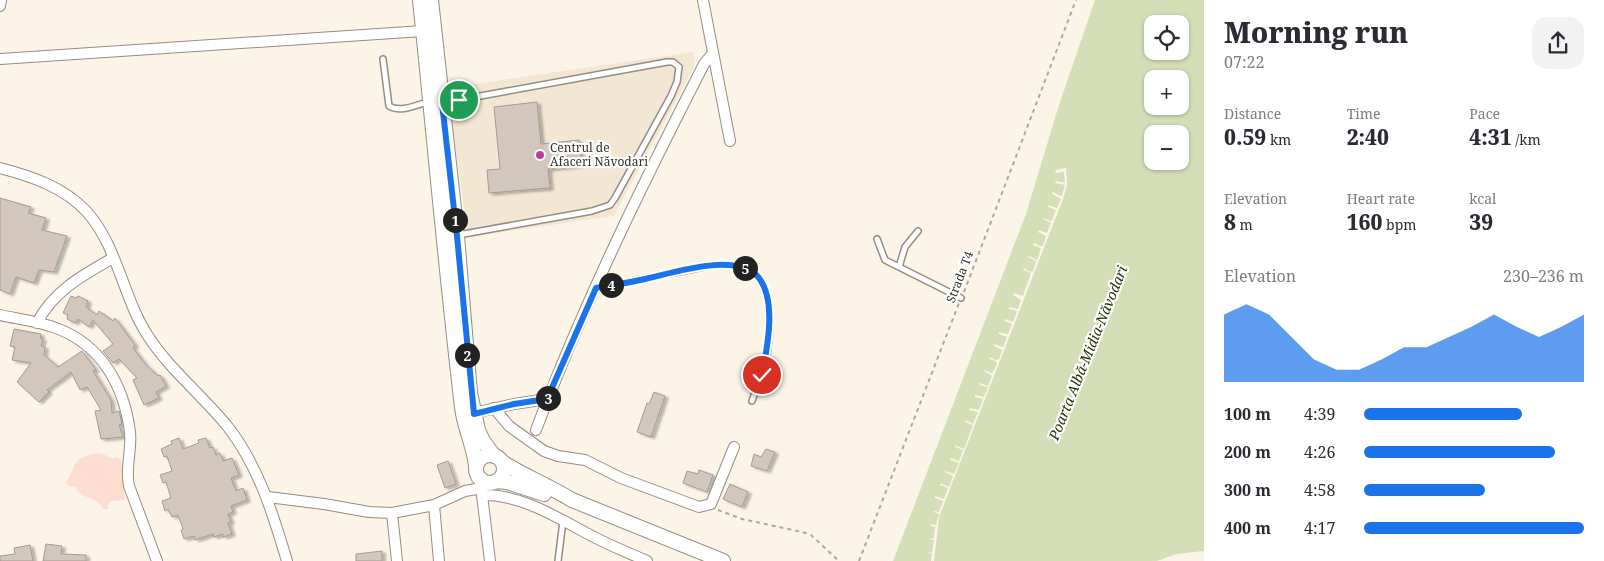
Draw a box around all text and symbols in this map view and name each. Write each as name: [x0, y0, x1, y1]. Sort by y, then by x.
text: Morning run: [1224, 13, 1408, 51]
map controls: [1144, 15, 1189, 170]
button: locate: [1144, 15, 1189, 60]
button: share: [1532, 17, 1584, 69]
text: 07:22: [1224, 51, 1264, 73]
button: +: [1144, 70, 1189, 115]
pin: [438, 79, 480, 121]
icon: arrive: [445, 86, 473, 114]
text: Distance: [1224, 104, 1281, 123]
text: Time: [1347, 104, 1380, 123]
text: Pace: [1469, 104, 1500, 123]
text: 0.59: [1224, 123, 1266, 151]
text: 2:40: [1347, 123, 1389, 151]
text: 4:31: [1469, 123, 1512, 151]
button: −: [1144, 125, 1189, 170]
text: km: [1266, 130, 1291, 149]
text: /km: [1512, 130, 1541, 149]
place label: Centrul de Afaceri Năvodari: [550, 139, 648, 170]
marker: Centrul de Afaceri Năvodari: [534, 149, 546, 161]
text: Elevation: [1224, 189, 1287, 208]
text: Heart rate: [1347, 189, 1415, 208]
text: kcal: [1469, 189, 1496, 208]
pin: 1: [442, 208, 468, 232]
text: 8: [1224, 208, 1236, 236]
text: 160: [1347, 208, 1382, 236]
text: 39: [1469, 208, 1493, 236]
text: 1: [452, 211, 459, 230]
text: m: [1236, 215, 1253, 234]
text: bpm: [1382, 215, 1416, 234]
street label: Strada T4: [942, 248, 977, 305]
pin: 5: [732, 256, 758, 280]
text: 5: [742, 259, 749, 278]
water label: Poarta Albă-Midia-Năvodari: [1043, 262, 1132, 444]
text: Elevation: [1224, 265, 1296, 287]
text: 230–236 m: [1503, 265, 1584, 287]
pin: 4: [598, 272, 624, 298]
text: 4: [608, 276, 615, 295]
pin: 2: [454, 342, 480, 368]
text: 2: [464, 346, 471, 365]
pin: [741, 354, 783, 396]
icon: check: [748, 361, 776, 389]
pin: 3: [536, 386, 560, 410]
text: 3: [545, 389, 552, 408]
text: 100 m: [1224, 403, 1271, 425]
text: 4:39: [1304, 403, 1335, 425]
text: 200 m: [1224, 441, 1271, 463]
text: 4:26: [1304, 441, 1335, 463]
text: 300 m: [1224, 479, 1271, 501]
text: 4:58: [1304, 479, 1335, 501]
text: 400 m: [1224, 517, 1271, 539]
text: 4:17: [1304, 517, 1335, 539]

